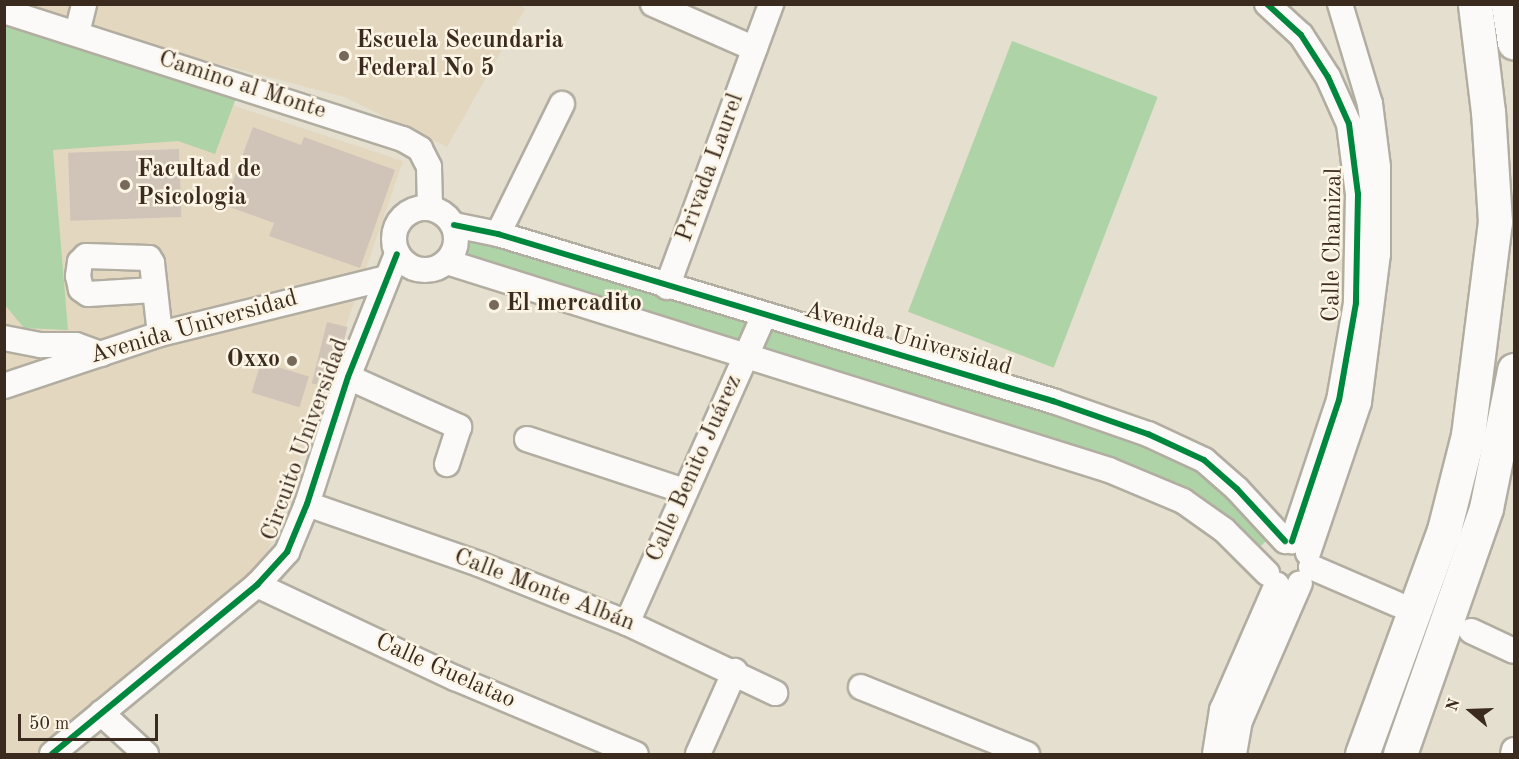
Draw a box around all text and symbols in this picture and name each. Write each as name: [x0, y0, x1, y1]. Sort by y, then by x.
place label: Escuela Secundaria Federal No 5: [356, 28, 564, 84]
street label: Camino al Monte: [155, 45, 329, 127]
marker: Escuela Secundaria Federal No 5: [337, 49, 351, 63]
street label: Privada Laurel: [671, 90, 751, 246]
place label: Facultad de Psicologia: [137, 157, 261, 213]
street label: Calle Chamizal: [1318, 168, 1350, 322]
marker: Facultad de Psicologia: [118, 178, 132, 192]
street label: Avenida Universidad: [87, 285, 301, 371]
place label: El mercadito: [506, 291, 642, 319]
street label: Avenida Universidad: [801, 297, 1015, 383]
marker: El mercadito: [487, 298, 501, 312]
street label: Circuito Universidad: [256, 335, 356, 545]
place label: Oxxo: [227, 347, 280, 375]
marker: Oxxo: [285, 354, 299, 368]
street label: Calle Benito Juárez: [641, 371, 749, 567]
street label: Calle Monte Albán: [449, 543, 639, 639]
street label: Calle Guelatao: [370, 628, 520, 716]
north arrow: [1441, 681, 1501, 741]
text: N: [1444, 697, 1464, 714]
scale bar: [21, 702, 160, 740]
text: 50 m: [29, 715, 69, 733]

